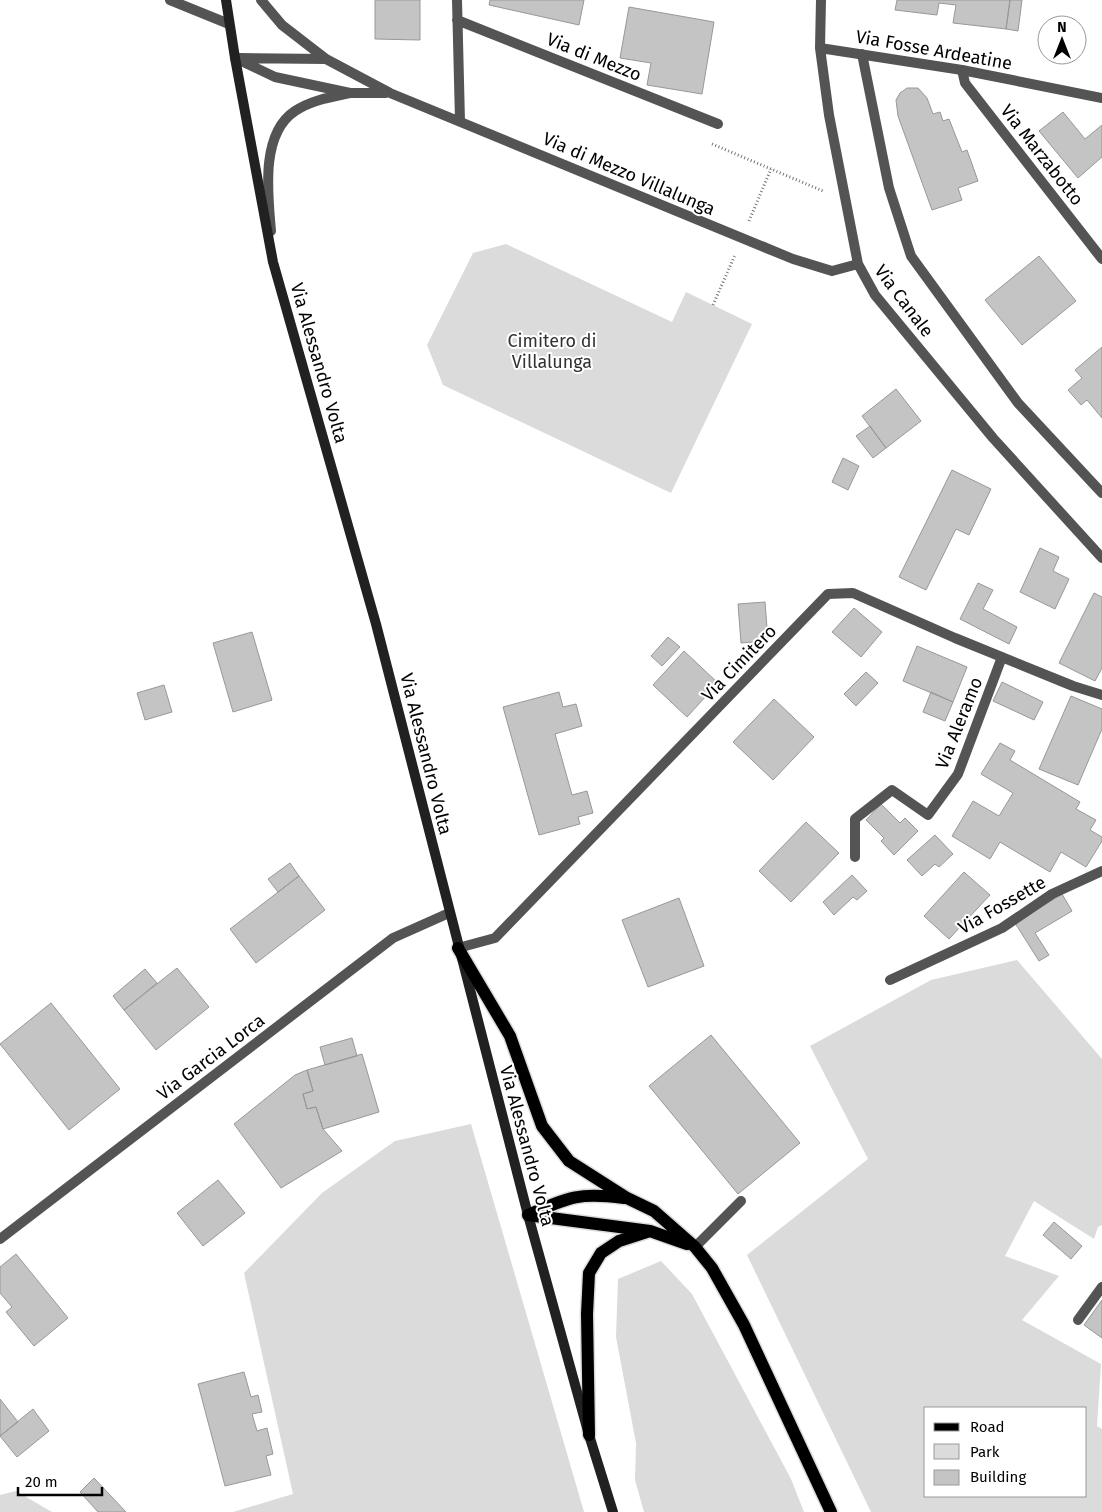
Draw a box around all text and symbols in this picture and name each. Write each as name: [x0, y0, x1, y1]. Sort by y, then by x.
north arrow: [1037, 15, 1087, 65]
text: N: [1057, 19, 1067, 36]
street label: Via Fosse Ardeatine: [854, 25, 1014, 75]
street label: Via di Mezzo: [543, 28, 645, 86]
street label: Via Marzabotto: [996, 100, 1088, 210]
street label: Via di Mezzo Villalunga: [540, 128, 718, 220]
street label: Via Canale: [870, 261, 938, 341]
street label: Via Alessandro Volta: [286, 280, 352, 446]
park label: Cimitero di Villalunga: [507, 330, 597, 373]
street label: Via Cimitero: [697, 620, 781, 706]
street label: Via Alessandro Volta: [395, 671, 457, 837]
street label: Via Aleramo: [931, 674, 987, 772]
street label: Via Fossette: [954, 871, 1050, 939]
street label: Via Garcia Lorca: [153, 1009, 269, 1105]
street label: Via Alessandro Volta: [495, 1063, 559, 1229]
legend: [924, 1407, 1087, 1497]
text: Road: [970, 1418, 1005, 1436]
text: Park: [970, 1443, 1000, 1461]
scale bar: [18, 1464, 101, 1496]
text: Building: [970, 1468, 1026, 1486]
text: 20 m: [25, 1473, 58, 1491]

